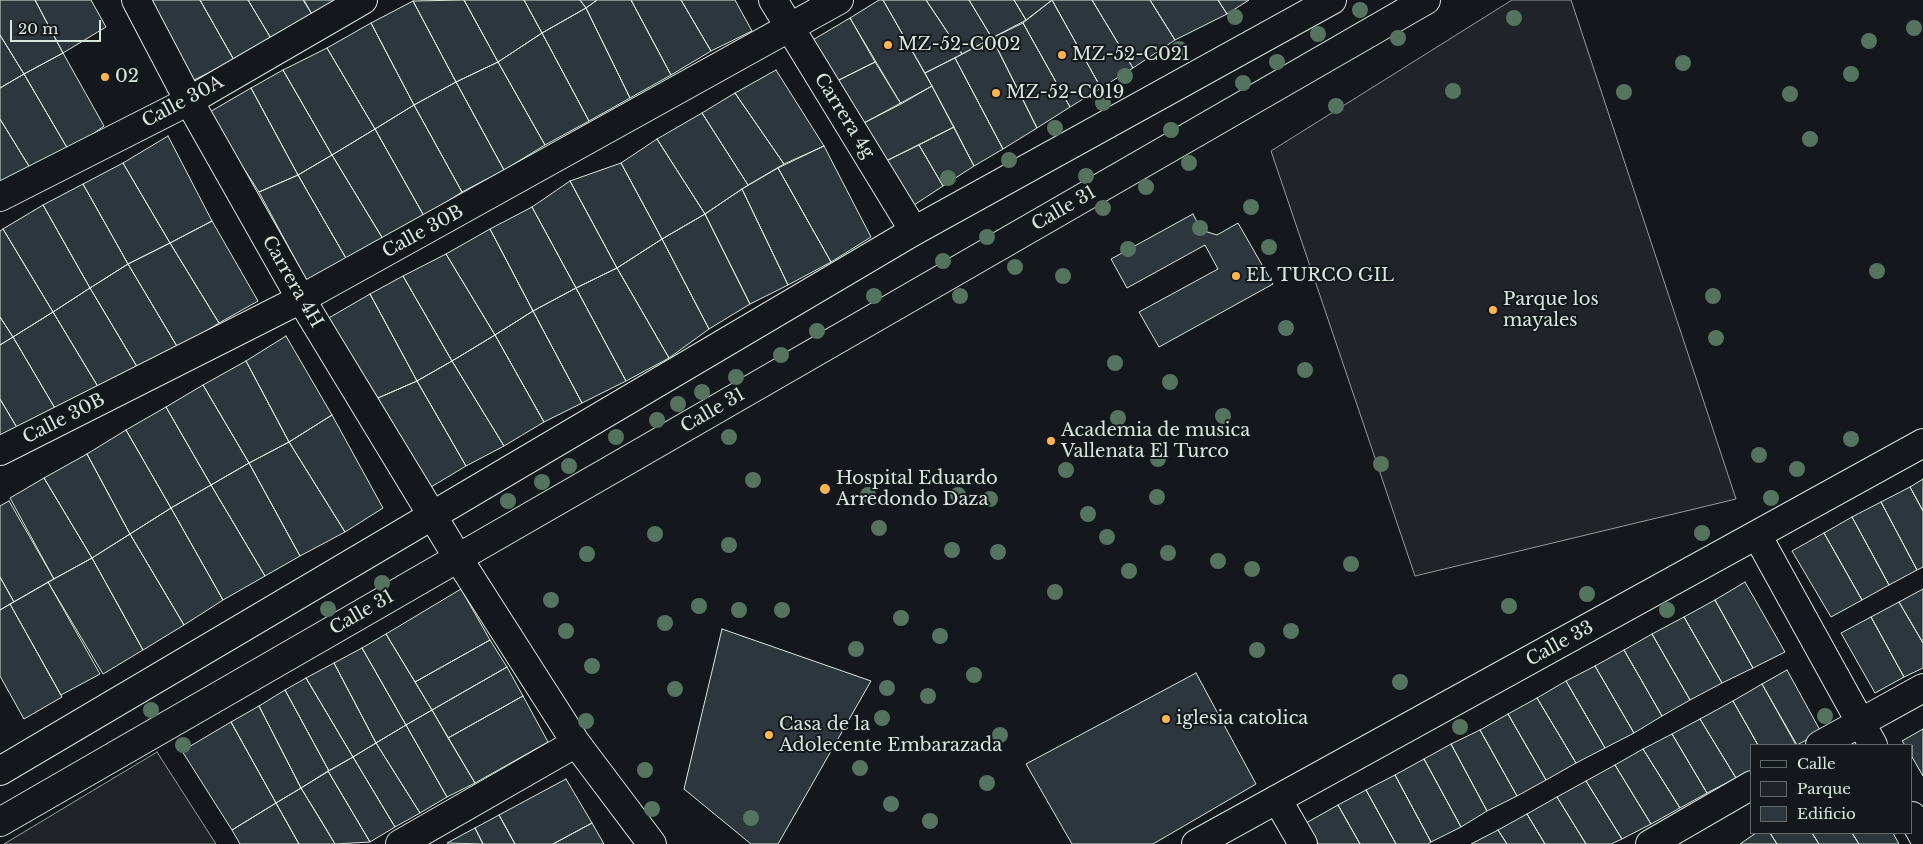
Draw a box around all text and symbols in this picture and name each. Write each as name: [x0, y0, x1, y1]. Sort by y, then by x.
scale bar: [12, 10, 104, 42]
text: 20 m: [18, 19, 58, 38]
place label: MZ-52-C002: [898, 34, 1021, 56]
marker: MZ-52-C002: [882, 39, 894, 51]
place label: MZ-52-C021: [1072, 44, 1190, 66]
marker: MZ-52-C021: [1056, 49, 1068, 61]
place label: 02: [115, 66, 139, 88]
street label: Carrera 4g: [809, 69, 879, 163]
marker: 02: [99, 71, 111, 83]
street label: Calle 30A: [139, 72, 227, 132]
place label: MZ-52-C019: [1006, 82, 1124, 104]
marker: MZ-52-C019: [990, 87, 1002, 99]
street label: Calle 31: [1028, 182, 1100, 236]
street label: Calle 30B: [379, 201, 467, 263]
street label: Carrera 4H: [257, 232, 327, 332]
place label: EL TURCO GIL: [1246, 265, 1394, 287]
marker: EL TURCO GIL: [1230, 270, 1242, 282]
place label: Parque los mayales: [1503, 289, 1599, 332]
marker: Parque los mayales: [1487, 304, 1499, 316]
street label: Calle 31: [677, 384, 749, 438]
street label: Calle 30B: [19, 389, 109, 449]
place label: Academia de musica Vallenata El Turco: [1061, 420, 1250, 462]
marker: Academia de musica Vallenata El Turco: [1045, 435, 1057, 447]
place label: Hospital Eduardo Arredondo Daza: [836, 468, 998, 510]
marker: Hospital Eduardo Arredondo Daza: [818, 482, 832, 496]
street label: Calle 31: [326, 586, 398, 640]
street label: Calle 33: [1523, 617, 1597, 671]
place label: iglesia catolica: [1176, 708, 1308, 730]
marker: iglesia catolica: [1160, 713, 1172, 725]
place label: Casa de la Adolecente Embarazada: [779, 714, 1002, 756]
marker: Casa de la Adolecente Embarazada: [763, 729, 775, 741]
legend: [1750, 744, 1913, 834]
text: Calle: [1797, 754, 1836, 773]
text: Parque: [1797, 779, 1851, 798]
text: Edificio: [1797, 804, 1856, 823]

